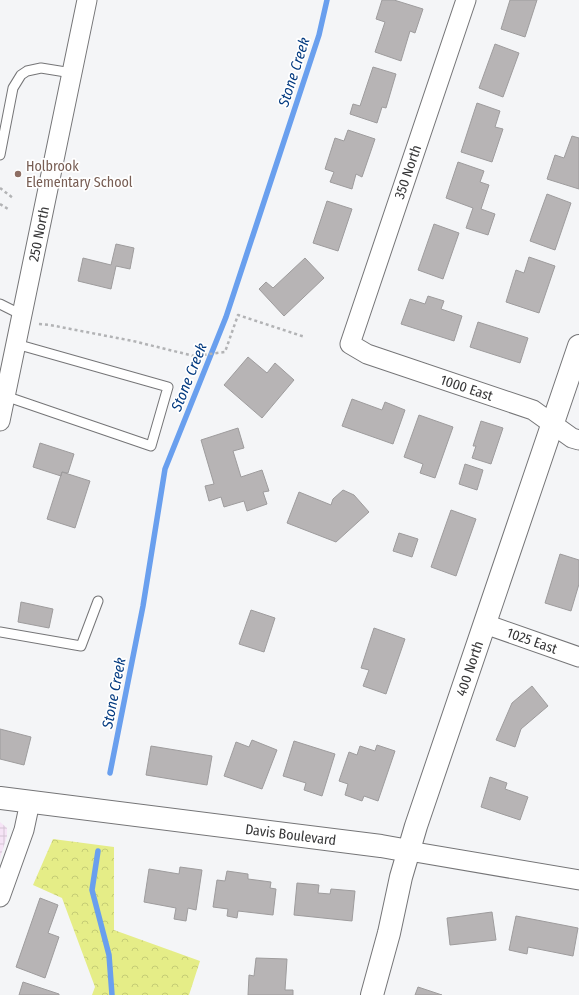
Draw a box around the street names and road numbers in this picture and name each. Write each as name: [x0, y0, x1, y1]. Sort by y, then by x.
street label: 350 North: [391, 143, 425, 201]
street label: 250 North: [25, 205, 53, 263]
street label: 1000 East: [438, 371, 496, 405]
street label: 1025 East: [505, 624, 560, 657]
street label: 400 North: [452, 639, 487, 698]
street label: Davis Boulevard: [244, 820, 337, 849]

